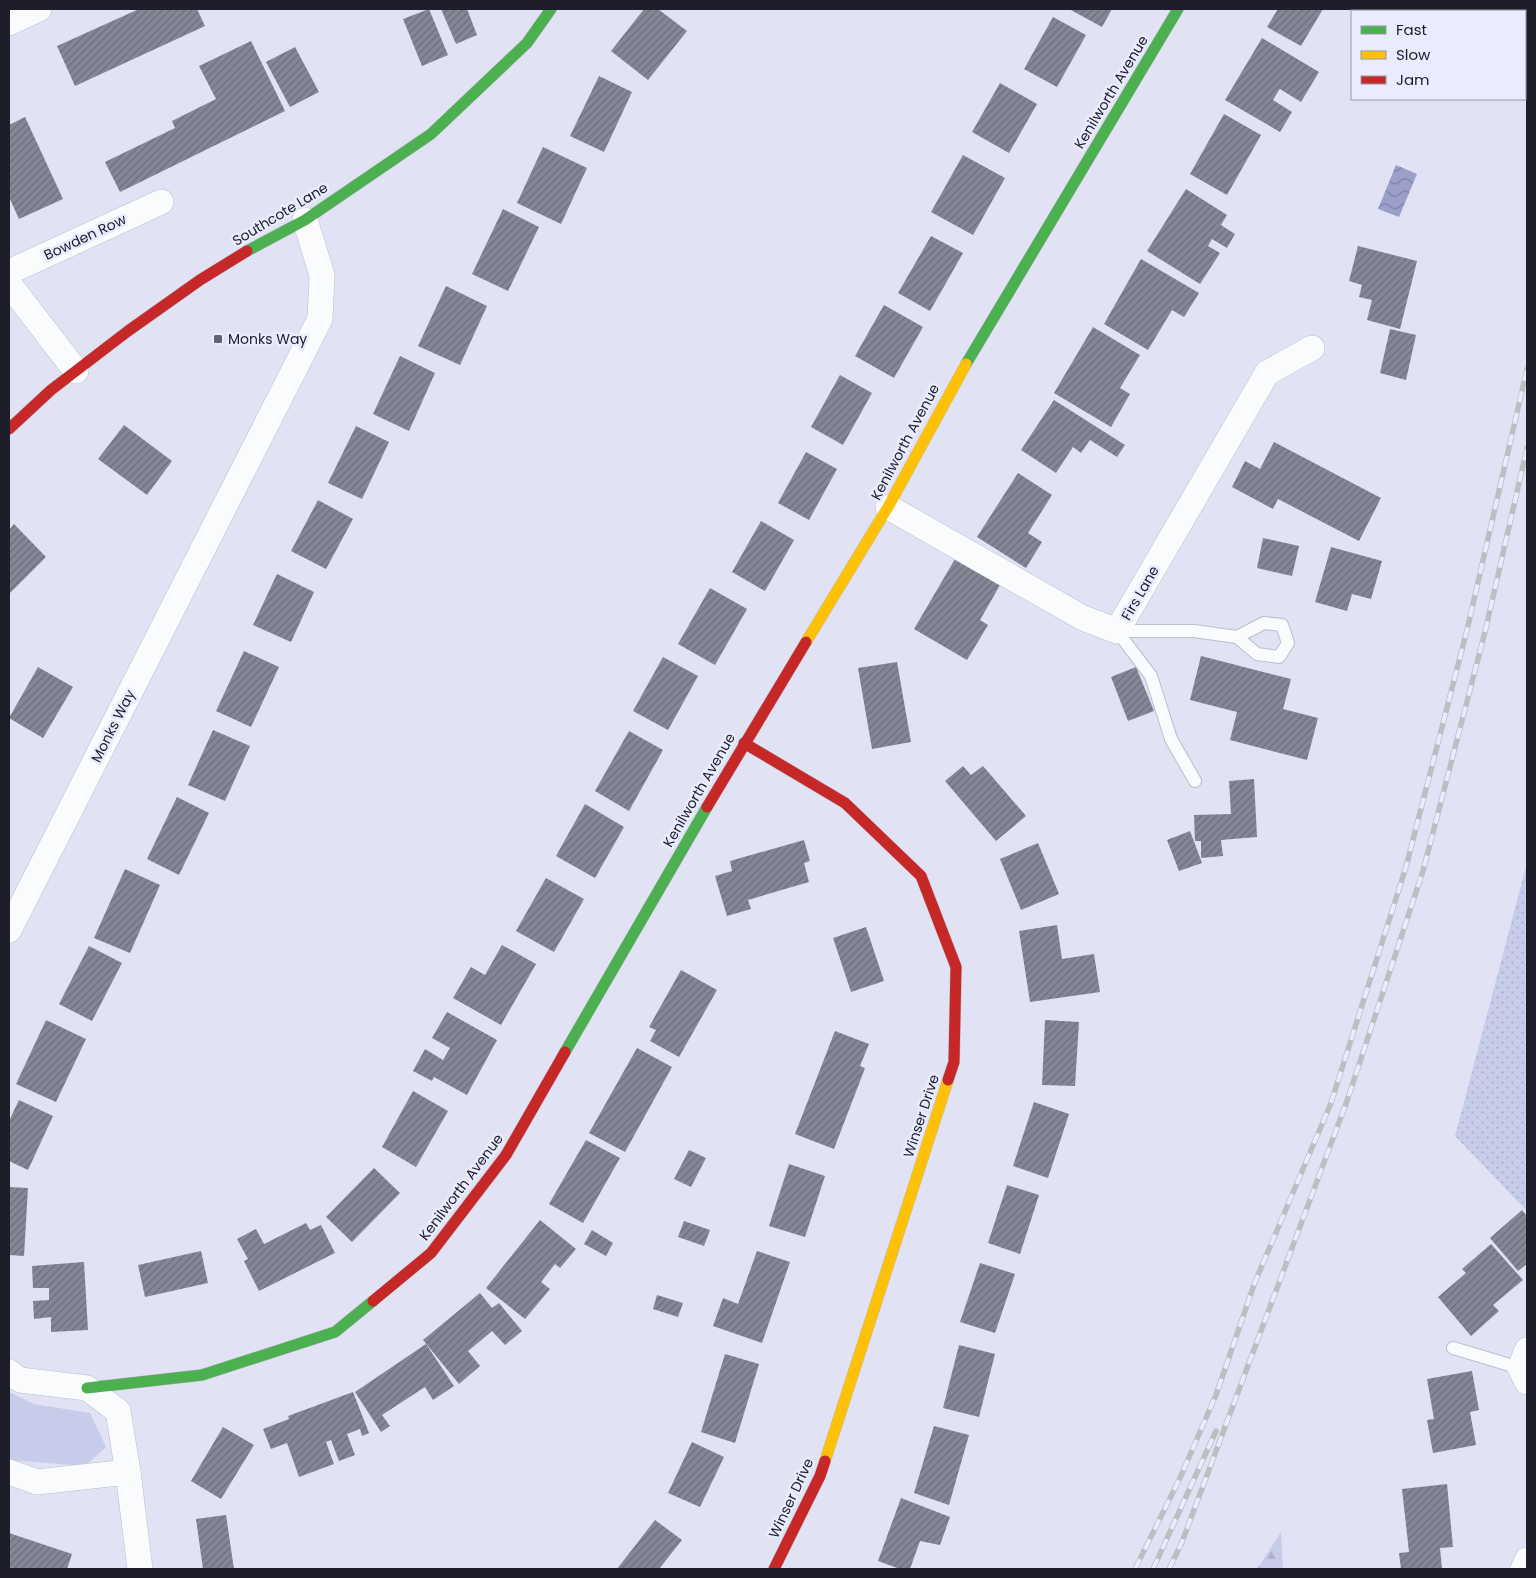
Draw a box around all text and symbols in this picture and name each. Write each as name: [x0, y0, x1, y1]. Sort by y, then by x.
legend: [1351, 10, 1526, 100]
text: Fast: [1396, 19, 1427, 40]
street label: Kenilworth Avenue: [1069, 31, 1153, 152]
text: Slow: [1396, 44, 1431, 65]
text: Jam: [1396, 69, 1430, 90]
street label: Southcote Lane: [228, 177, 332, 250]
street label: Bowden Row: [41, 209, 130, 265]
place label: Monks Way: [228, 329, 307, 349]
marker: Monks Way: [212, 333, 224, 345]
street label: Kenilworth Avenue: [866, 380, 944, 504]
street label: Firs Lane: [1116, 562, 1164, 624]
street label: Monks Way: [86, 686, 140, 766]
street label: Kenilworth Avenue: [658, 729, 740, 851]
street label: Winser Drive: [898, 1072, 944, 1160]
street label: Kenilworth Avenue: [414, 1129, 508, 1245]
street label: Winser Drive: [764, 1454, 818, 1541]

